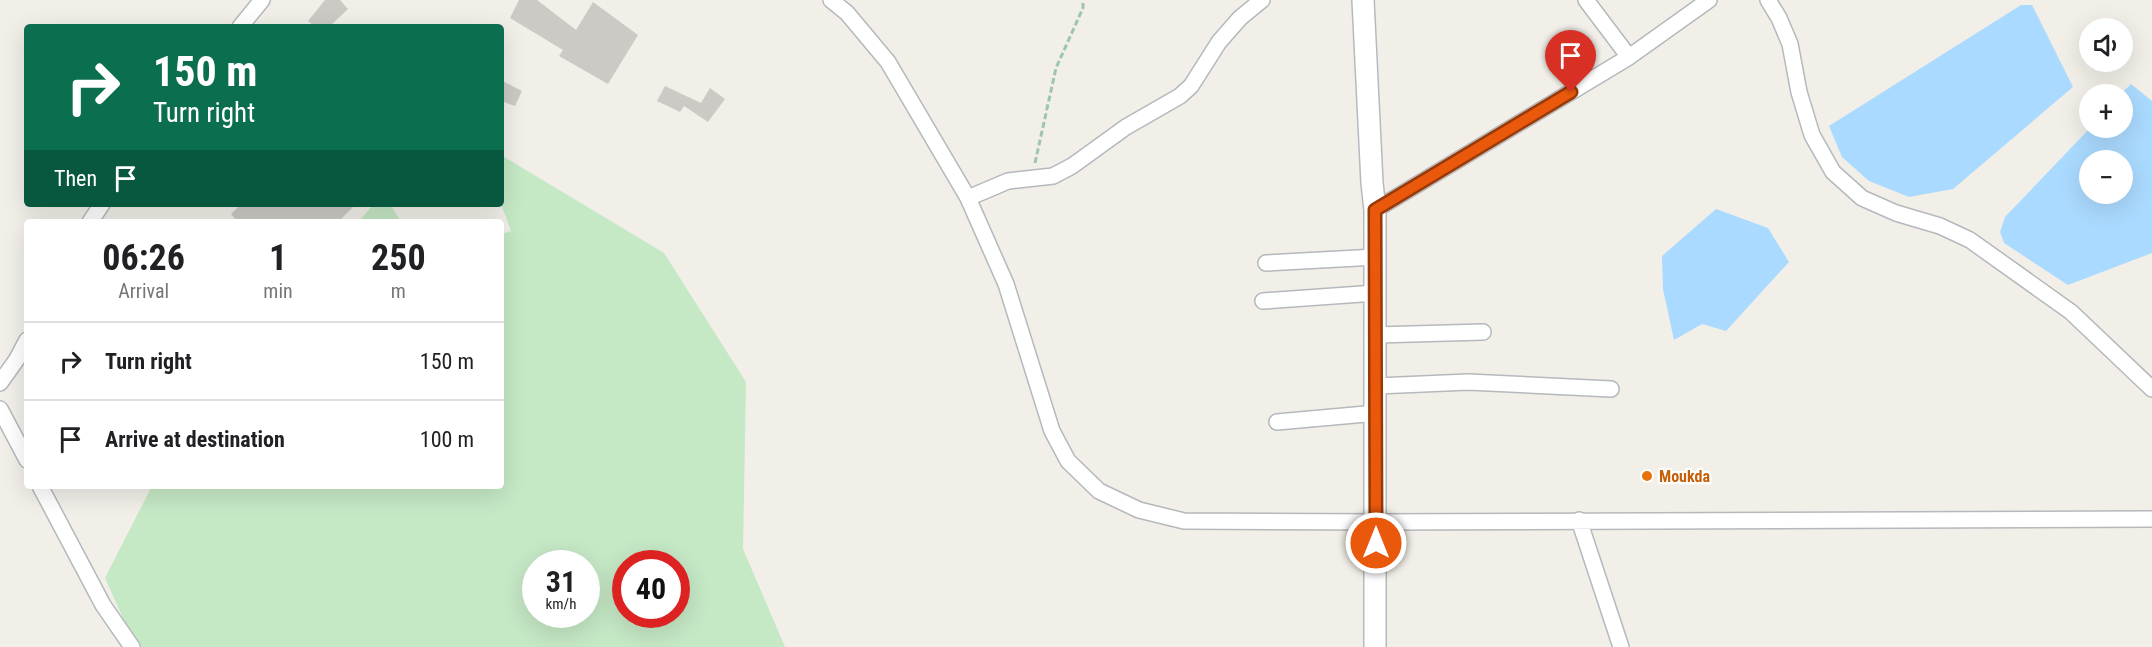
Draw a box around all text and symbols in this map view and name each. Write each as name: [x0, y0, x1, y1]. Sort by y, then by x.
map controls: [2079, 18, 2133, 204]
button: sound: [2079, 18, 2133, 72]
pin: [1545, 30, 1596, 92]
icon: arrive: [1554, 39, 1587, 72]
text: 150 m: [153, 47, 258, 96]
icon: right: [54, 48, 132, 126]
button: +: [2079, 84, 2133, 138]
text: Turn right: [153, 97, 255, 129]
button: −: [2079, 150, 2133, 204]
icon: arrive: [109, 162, 142, 195]
text: Then: [54, 166, 97, 191]
text: 06:26: [102, 237, 185, 279]
text: 1: [269, 237, 287, 279]
text: 250: [371, 237, 426, 279]
text: Arrival: [118, 279, 169, 303]
text: min: [263, 279, 293, 303]
text: m: [391, 279, 406, 303]
icon: right: [54, 345, 87, 378]
text: Turn right: [105, 349, 192, 374]
text: 150 m: [420, 349, 474, 374]
icon: arrive: [54, 423, 87, 456]
text: Arrive at destination: [105, 427, 285, 452]
text: 100 m: [420, 427, 474, 452]
place label: Moukda: [1659, 467, 1710, 486]
marker: Moukda: [1640, 469, 1654, 483]
position arrow: [1344, 511, 1408, 575]
speed limit sign: 40: [612, 550, 690, 628]
text: 31: [546, 564, 576, 599]
text: km/h: [546, 595, 576, 613]

